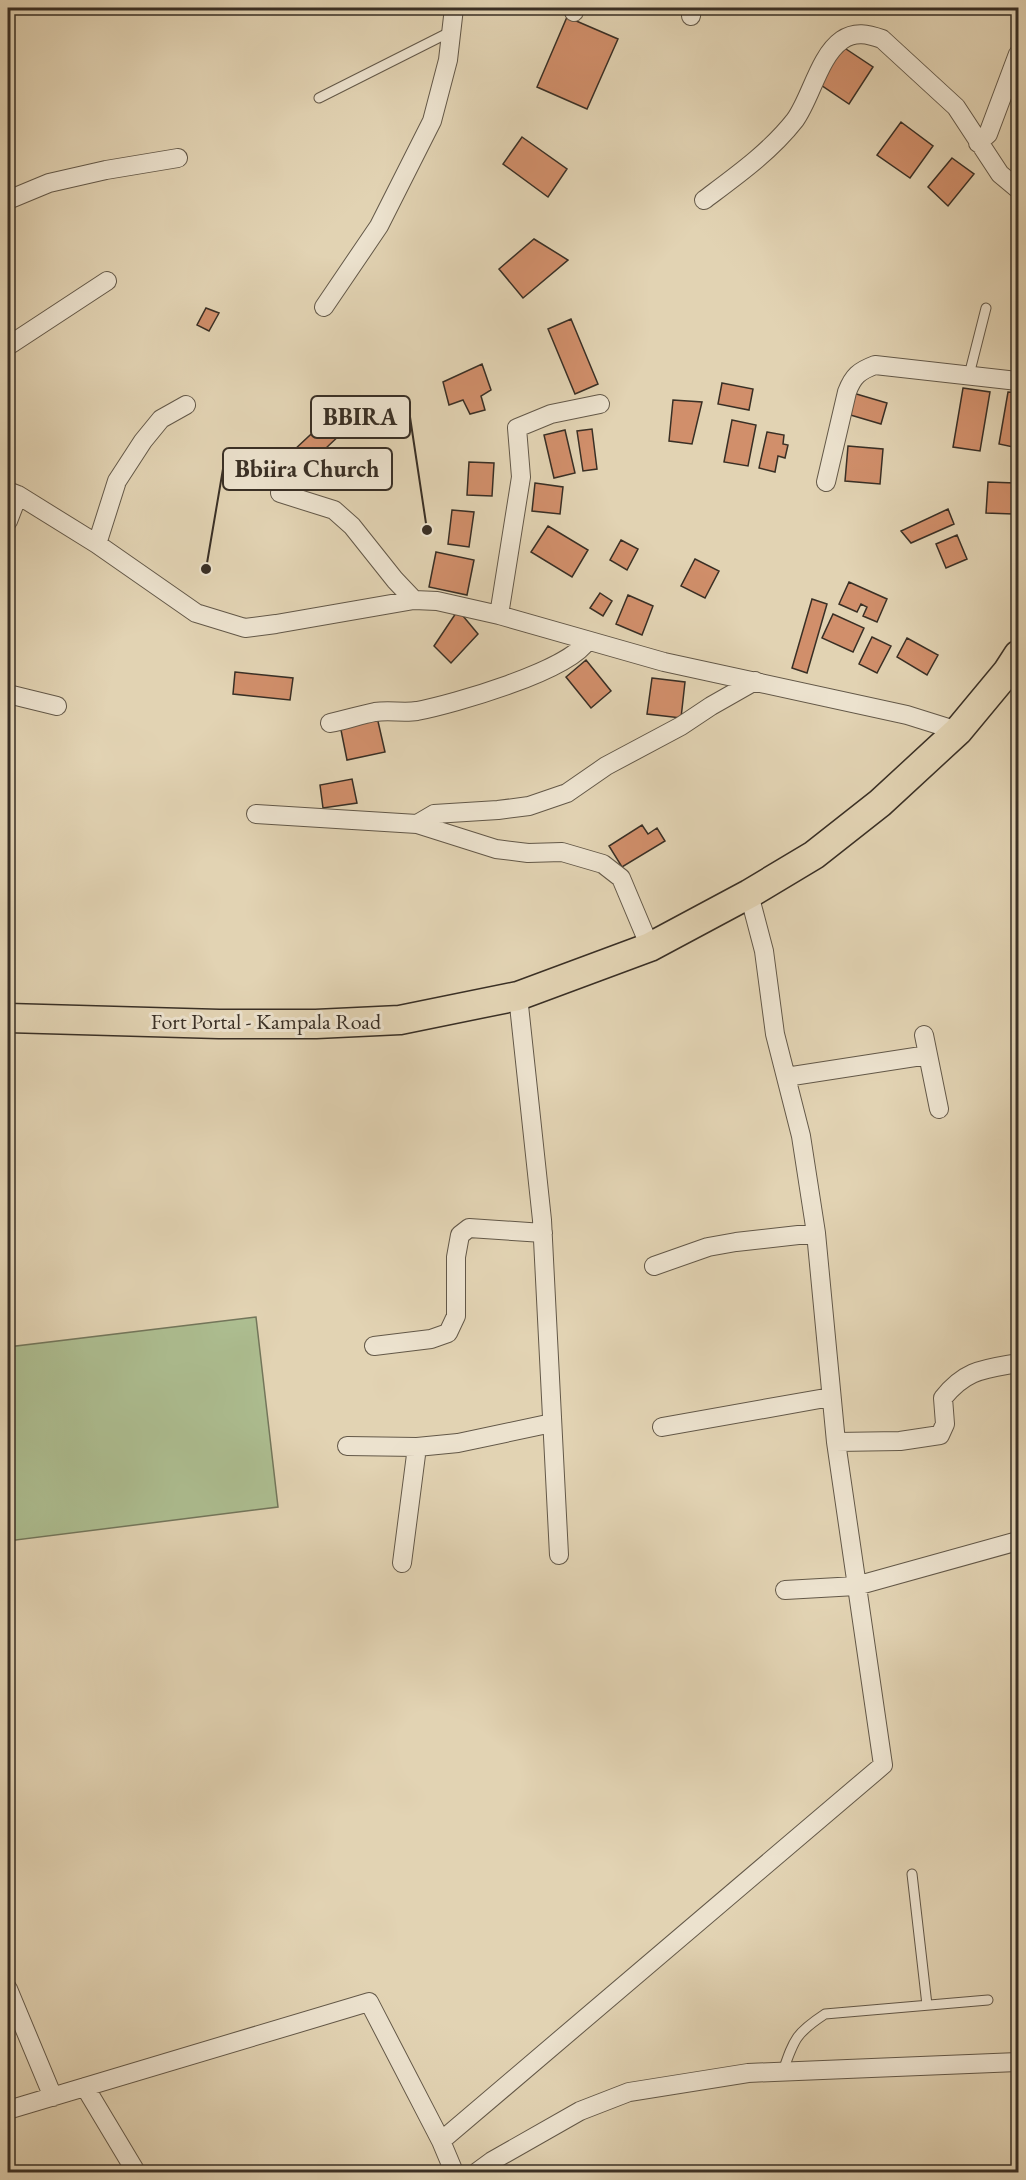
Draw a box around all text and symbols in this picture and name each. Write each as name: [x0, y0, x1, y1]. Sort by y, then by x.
callout: BBIRA: [311, 396, 410, 438]
text: BBIRA: [323, 401, 398, 432]
callout: Bbiira Church: [223, 448, 392, 490]
text: Bbiira Church: [235, 453, 380, 484]
street label: Fort Portal - Kampala Road: [151, 1007, 382, 1036]

